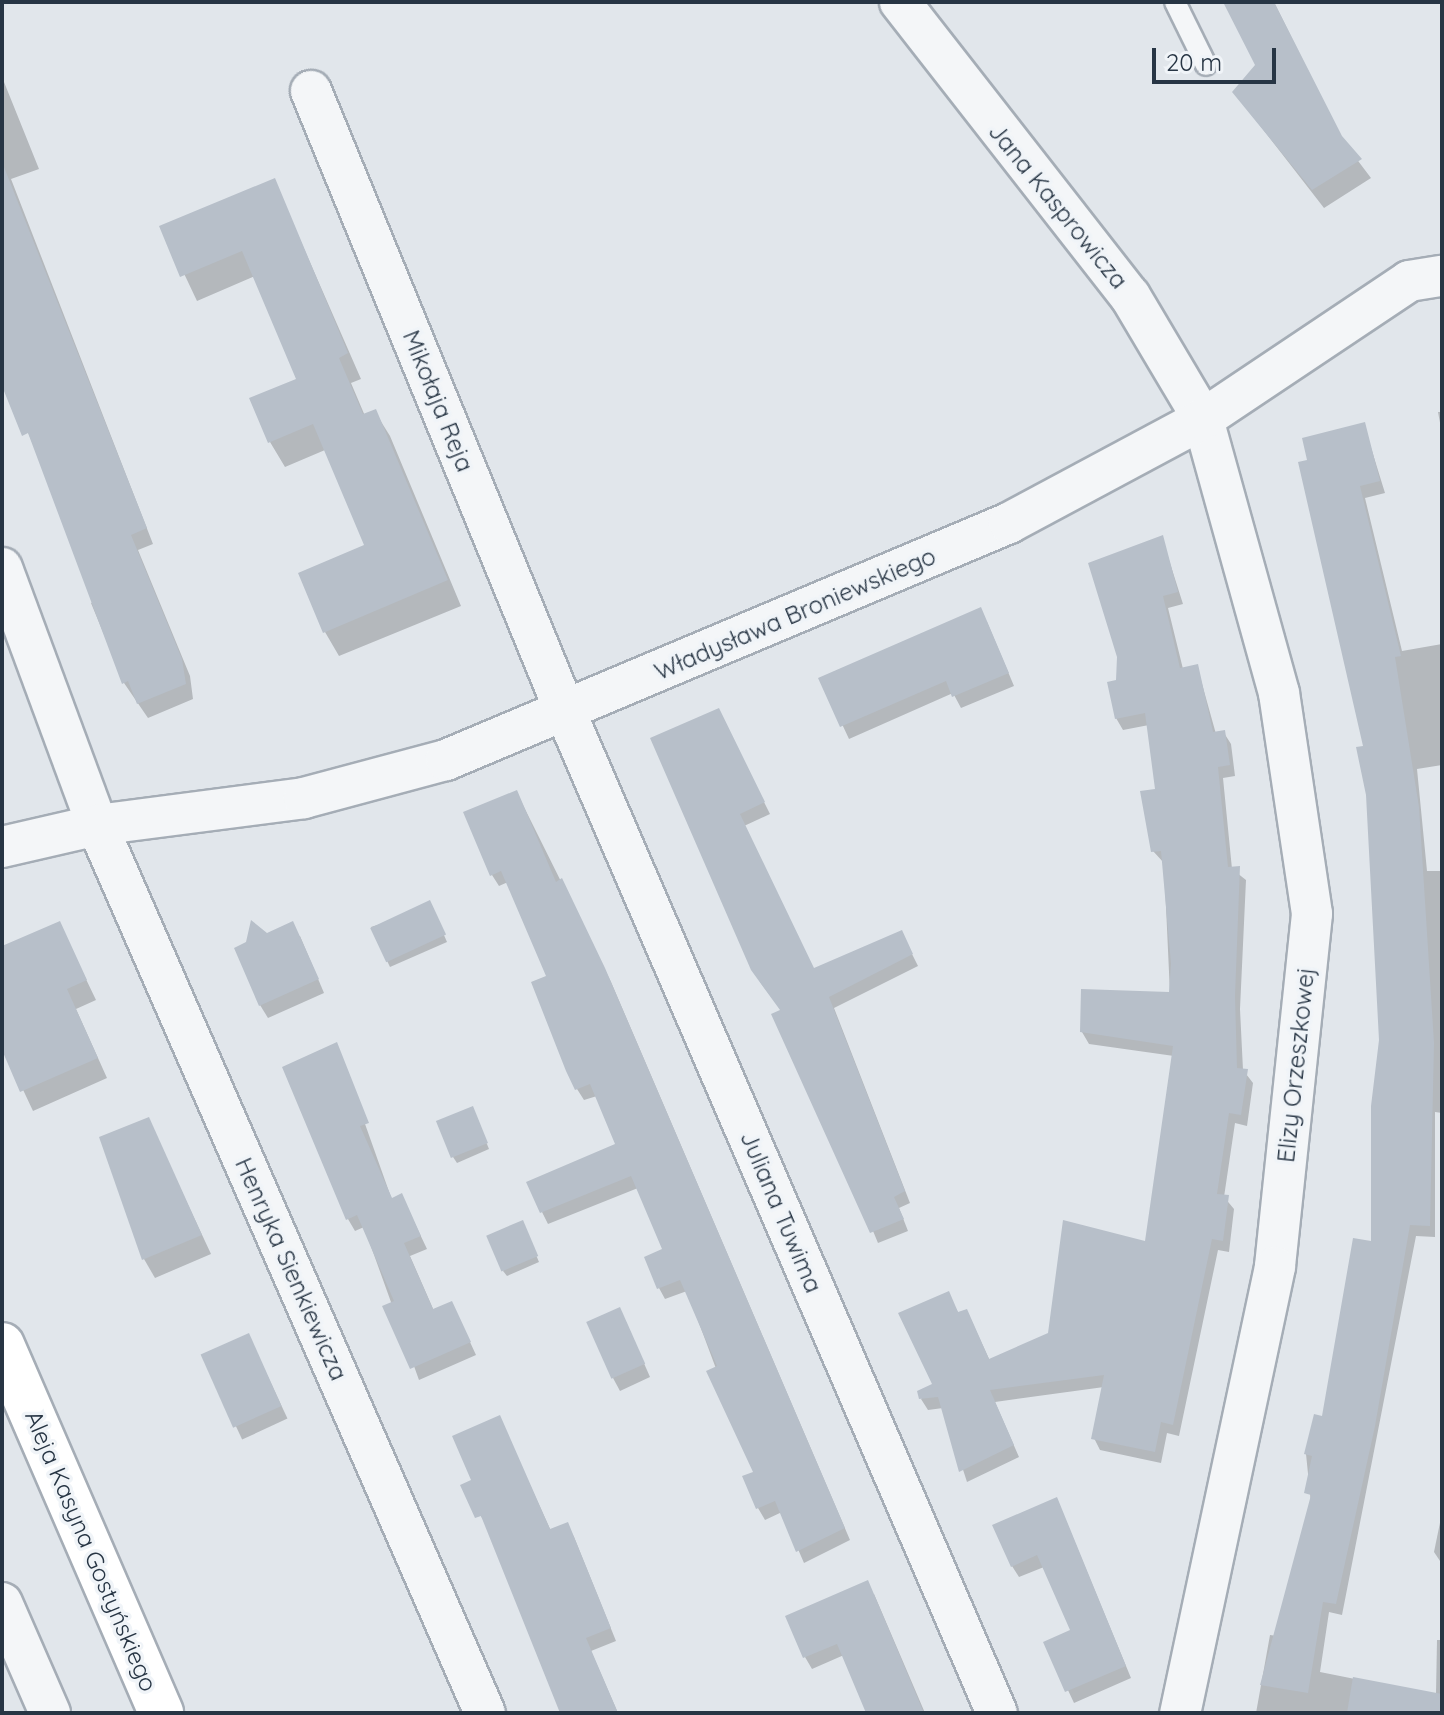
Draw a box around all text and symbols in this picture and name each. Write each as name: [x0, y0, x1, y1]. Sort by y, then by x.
scale bar: [1156, 32, 1280, 82]
text: 20 m: [1166, 47, 1222, 77]
street label: Jana Kasprowicza: [982, 117, 1134, 295]
street label: Mikołaja Reja: [397, 326, 479, 476]
street label: Władysława Broniewskiego: [650, 542, 940, 686]
street label: Elizy Orzeszkowej: [1271, 966, 1321, 1164]
street label: Juliana Tuwima: [734, 1127, 828, 1297]
street label: Henryka Sienkiewicza: [229, 1153, 353, 1385]
street label: Aleja Kasyna Gostyńskiego: [19, 1406, 163, 1696]

